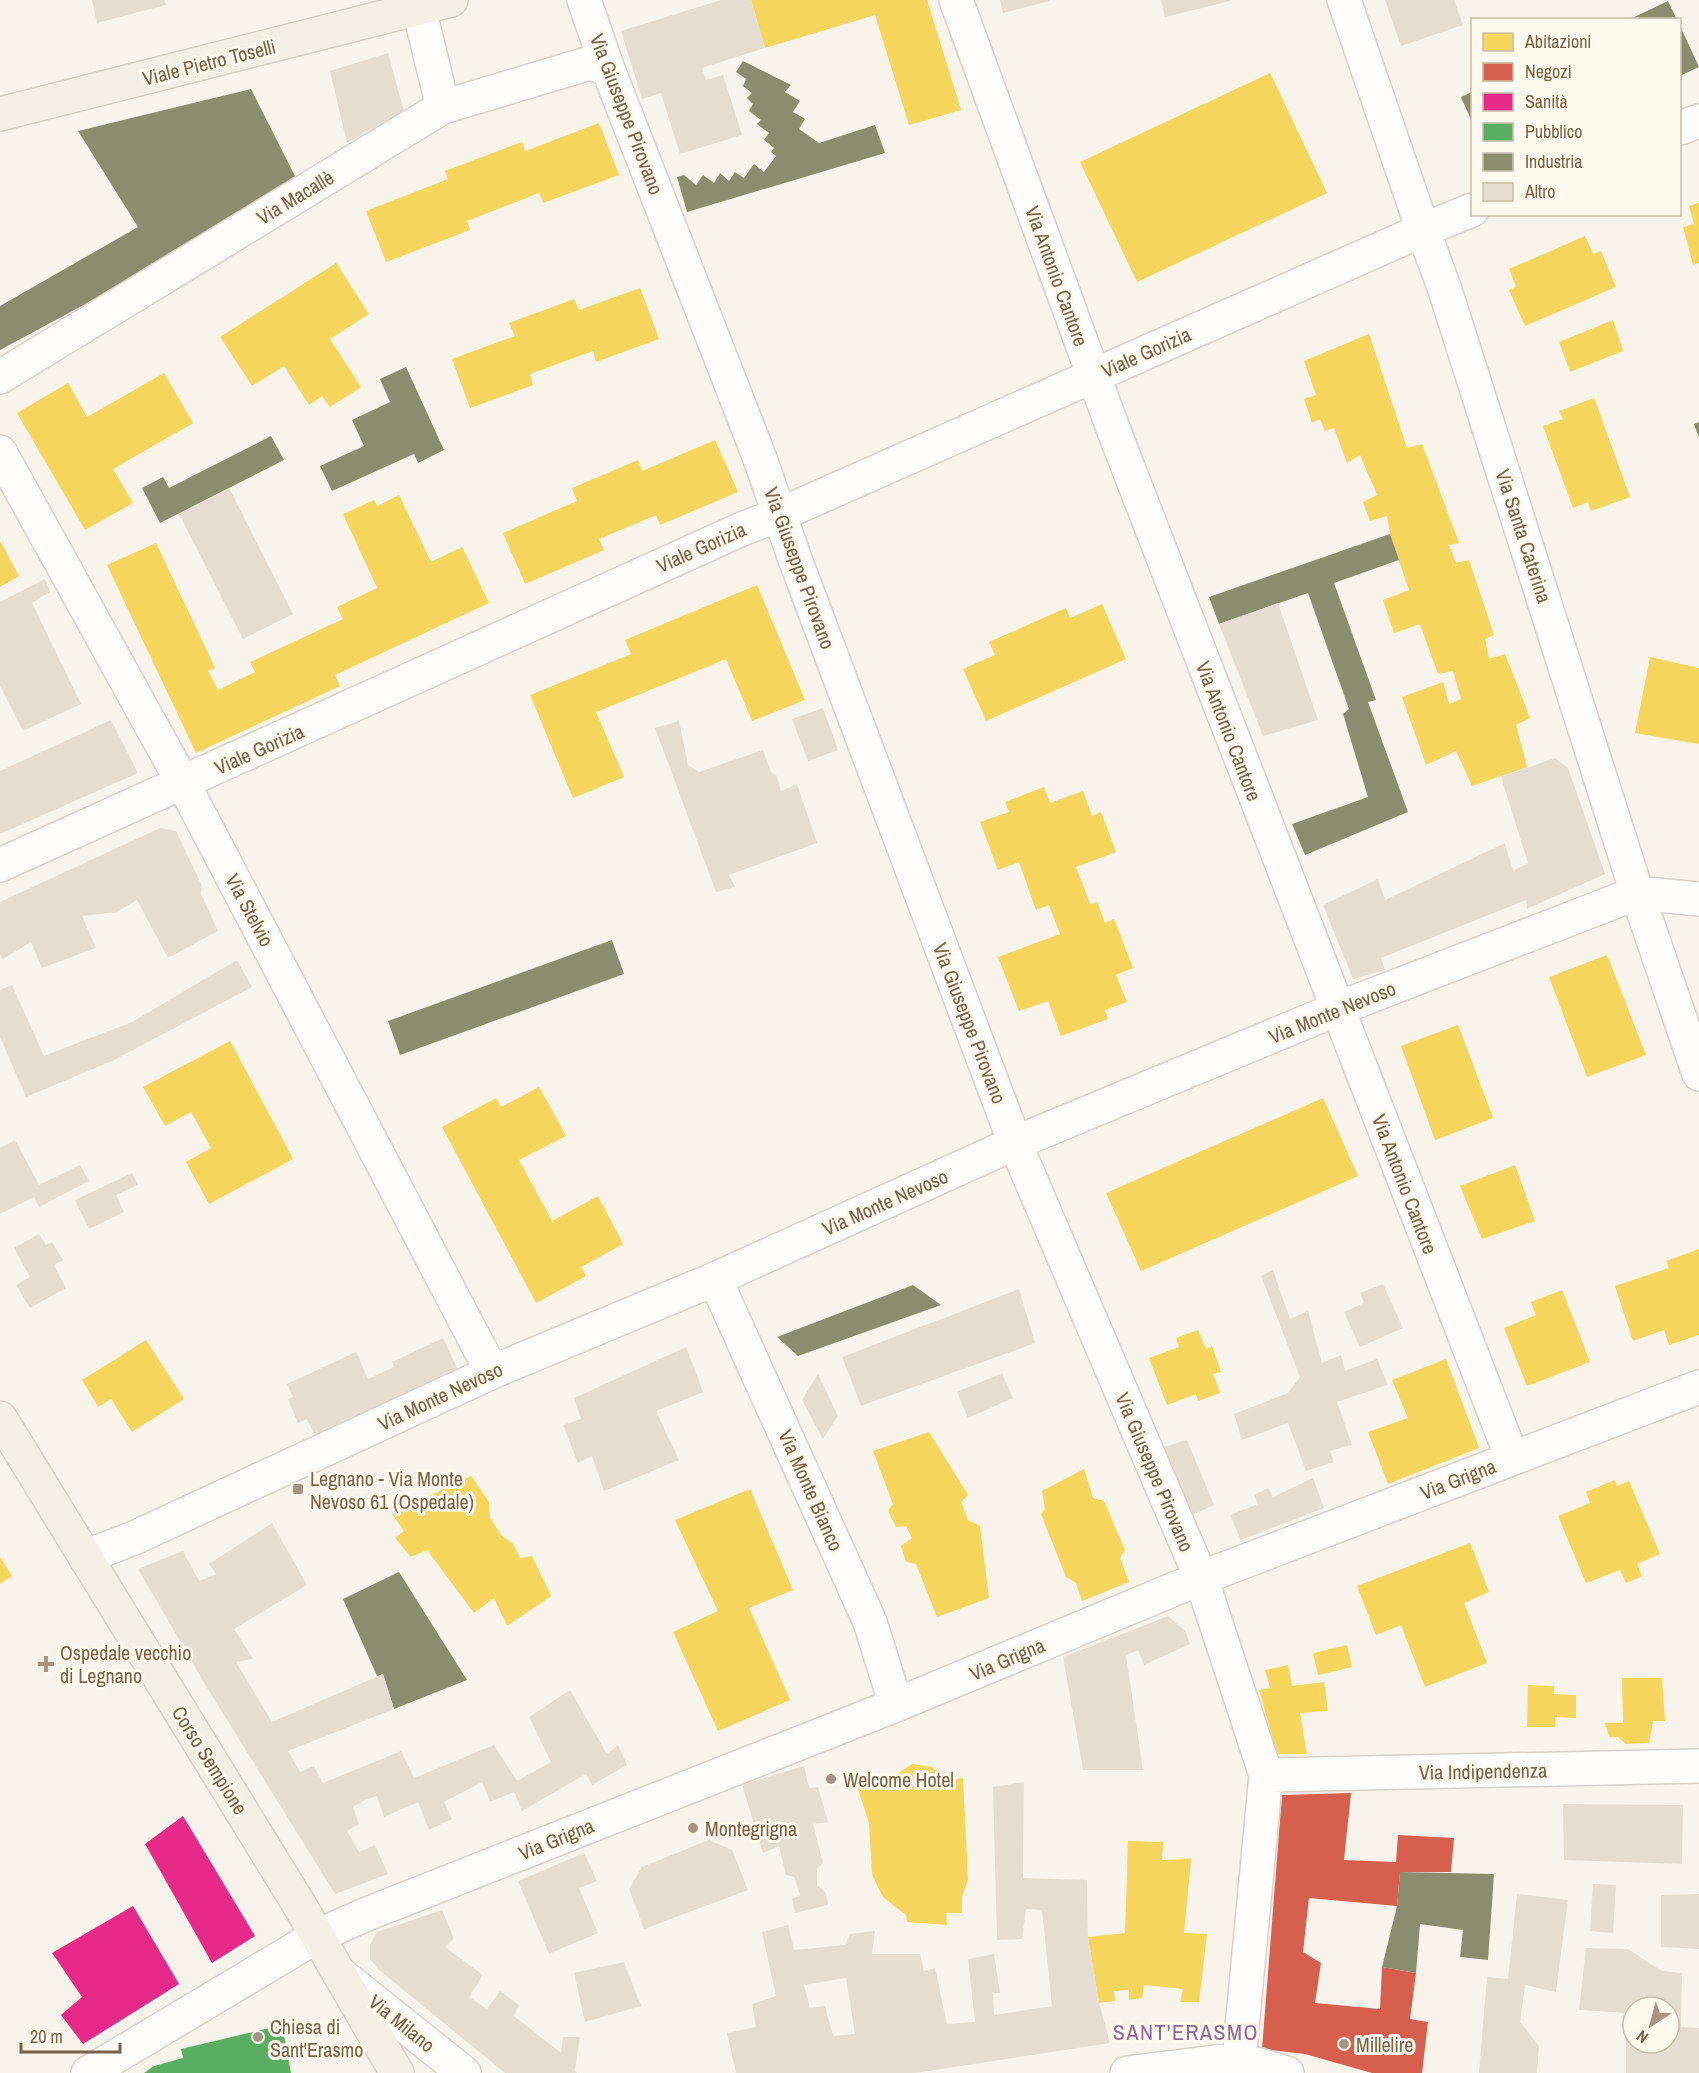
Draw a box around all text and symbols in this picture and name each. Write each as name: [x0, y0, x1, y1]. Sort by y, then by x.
legend: [1471, 18, 1681, 216]
text: Abitazioni: [1524, 29, 1591, 54]
street label: Via Giuseppe Pirovano: [584, 30, 670, 198]
street label: Viale Pietro Toselli: [140, 32, 278, 92]
text: Negozi: [1525, 59, 1572, 84]
text: Sanità: [1525, 89, 1568, 114]
text: Pubblico: [1525, 119, 1582, 144]
text: Industria: [1525, 149, 1582, 174]
street label: Via Macallè: [251, 163, 339, 231]
text: Altro: [1524, 179, 1555, 204]
street label: Via Antonio Cantore: [1019, 202, 1095, 350]
street label: Viale Gorizia: [1097, 320, 1195, 384]
street label: Via Santa Caterina: [1490, 466, 1558, 606]
street label: Via Giuseppe Pirovano: [758, 483, 842, 653]
street label: Viale Gorizia: [652, 515, 750, 579]
street label: Via Antonio Cantore: [1190, 657, 1268, 805]
street label: Viale Gorizia: [210, 717, 308, 781]
street label: Via Stelvio: [220, 869, 280, 951]
street label: Via Giuseppe Pirovano: [927, 939, 1013, 1107]
street label: Via Monte Nevoso: [1265, 974, 1399, 1050]
street label: Via Antonio Cantore: [1366, 1110, 1444, 1258]
street label: Via Monte Nevoso: [818, 1162, 952, 1242]
street label: Via Monte Nevoso: [373, 1355, 507, 1437]
street label: Via Giuseppe Pirovano: [1109, 1388, 1201, 1556]
street label: Via Monte Bianco: [772, 1425, 850, 1555]
street label: Via Grigna: [1416, 1452, 1500, 1506]
place label: Legnano - Via Monte Nevoso 61 (Ospedale): [310, 1465, 474, 1515]
marker: Legnano - Via Monte Nevoso 61 (Ospedale): [291, 1482, 305, 1496]
street label: Via Grigna: [965, 1631, 1049, 1687]
place label: Ospedale vecchio di Legnano: [60, 1639, 191, 1689]
marker: Ospedale vecchio di Legnano: [37, 1655, 55, 1673]
street label: Corso Sempione: [166, 1701, 254, 1819]
street label: Via Indipendenza: [1419, 1756, 1547, 1786]
place label: Welcome Hotel: [843, 1766, 954, 1793]
marker: Welcome Hotel: [824, 1772, 838, 1786]
street label: Via Grigna: [514, 1812, 598, 1866]
place label: Montegrigna: [705, 1815, 797, 1842]
marker: Montegrigna: [686, 1821, 700, 1835]
street label: Via Milano: [363, 1988, 441, 2058]
north arrow: [1621, 1995, 1681, 2055]
place label: Chiesa di Sant'Erasmo: [270, 2013, 363, 2063]
scale bar: [21, 2016, 120, 2054]
district label: SANT'ERASMO: [1113, 2017, 1259, 2047]
text: 20 m: [30, 2024, 63, 2049]
text: N: [1632, 2025, 1652, 2049]
marker: Chiesa di Sant'Erasmo: [251, 2030, 265, 2044]
place label: Millelire: [1356, 2031, 1413, 2058]
marker: Millelire: [1337, 2037, 1351, 2051]

